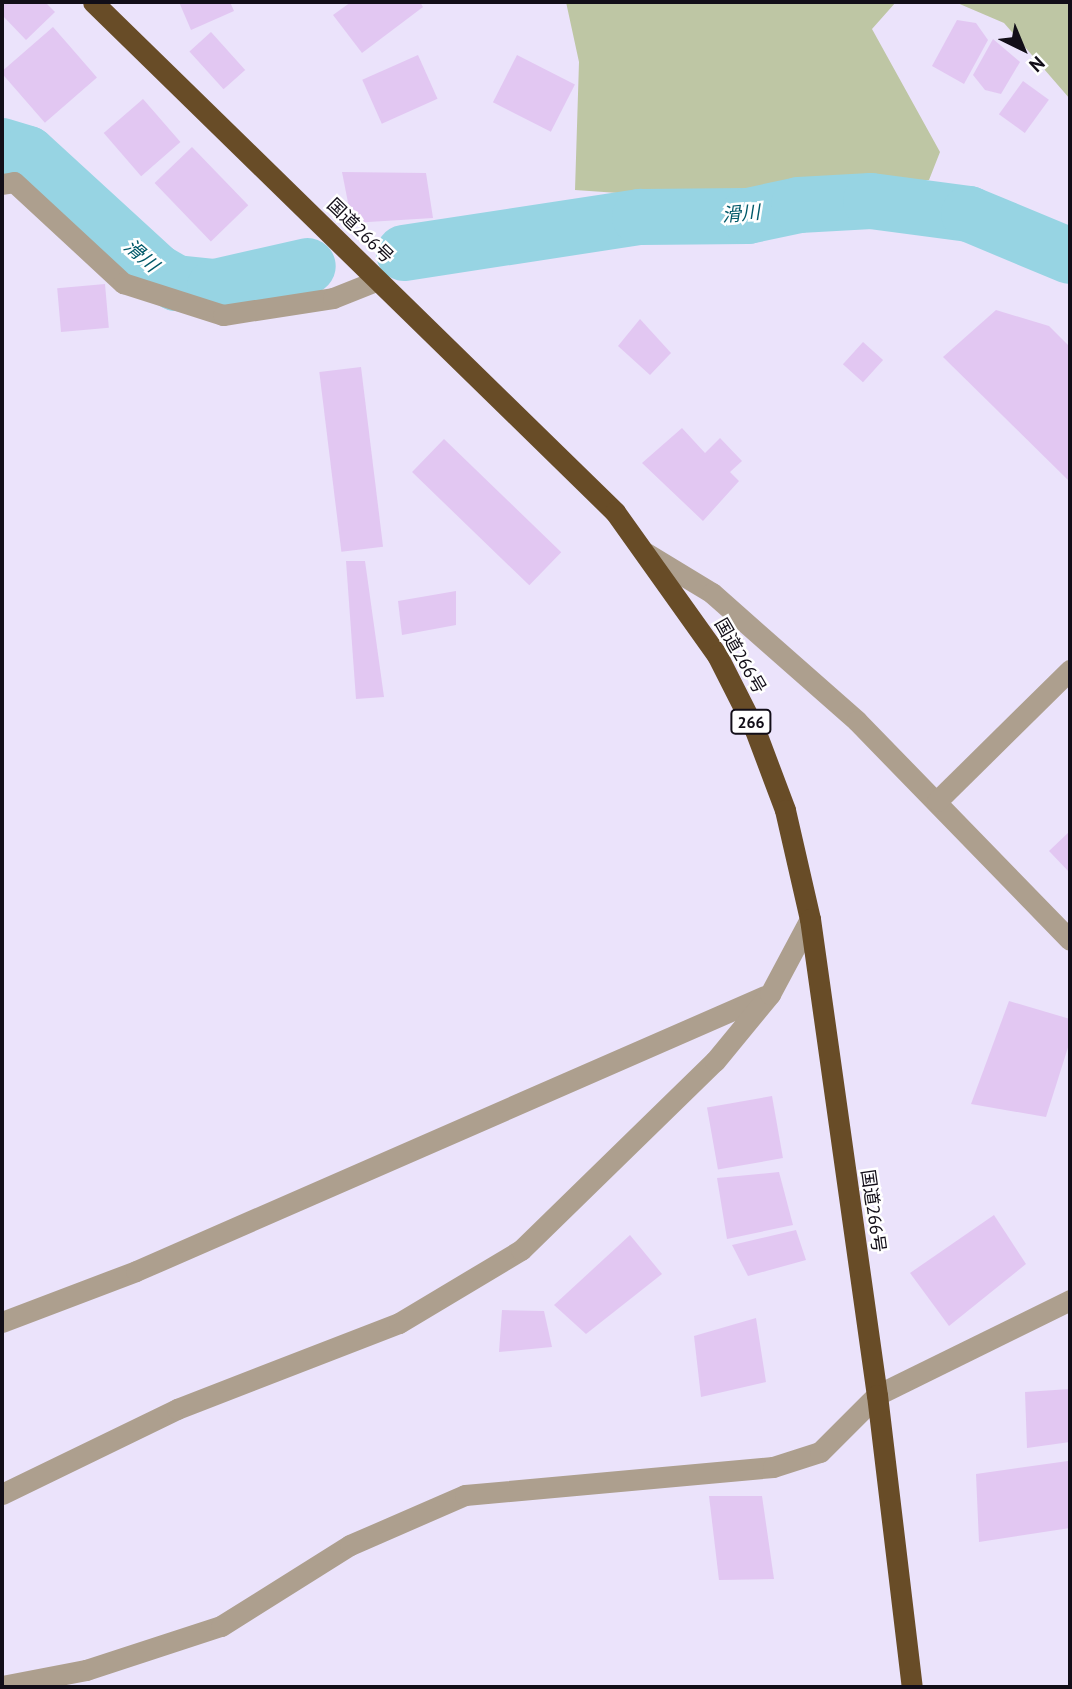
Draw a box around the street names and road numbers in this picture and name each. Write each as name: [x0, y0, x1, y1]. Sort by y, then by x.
street label: 国道266号: [322, 194, 398, 268]
street label: 国道266号: [710, 614, 770, 698]
road number: 266: [730, 709, 772, 734]
street label: 国道266号: [856, 1168, 890, 1254]

